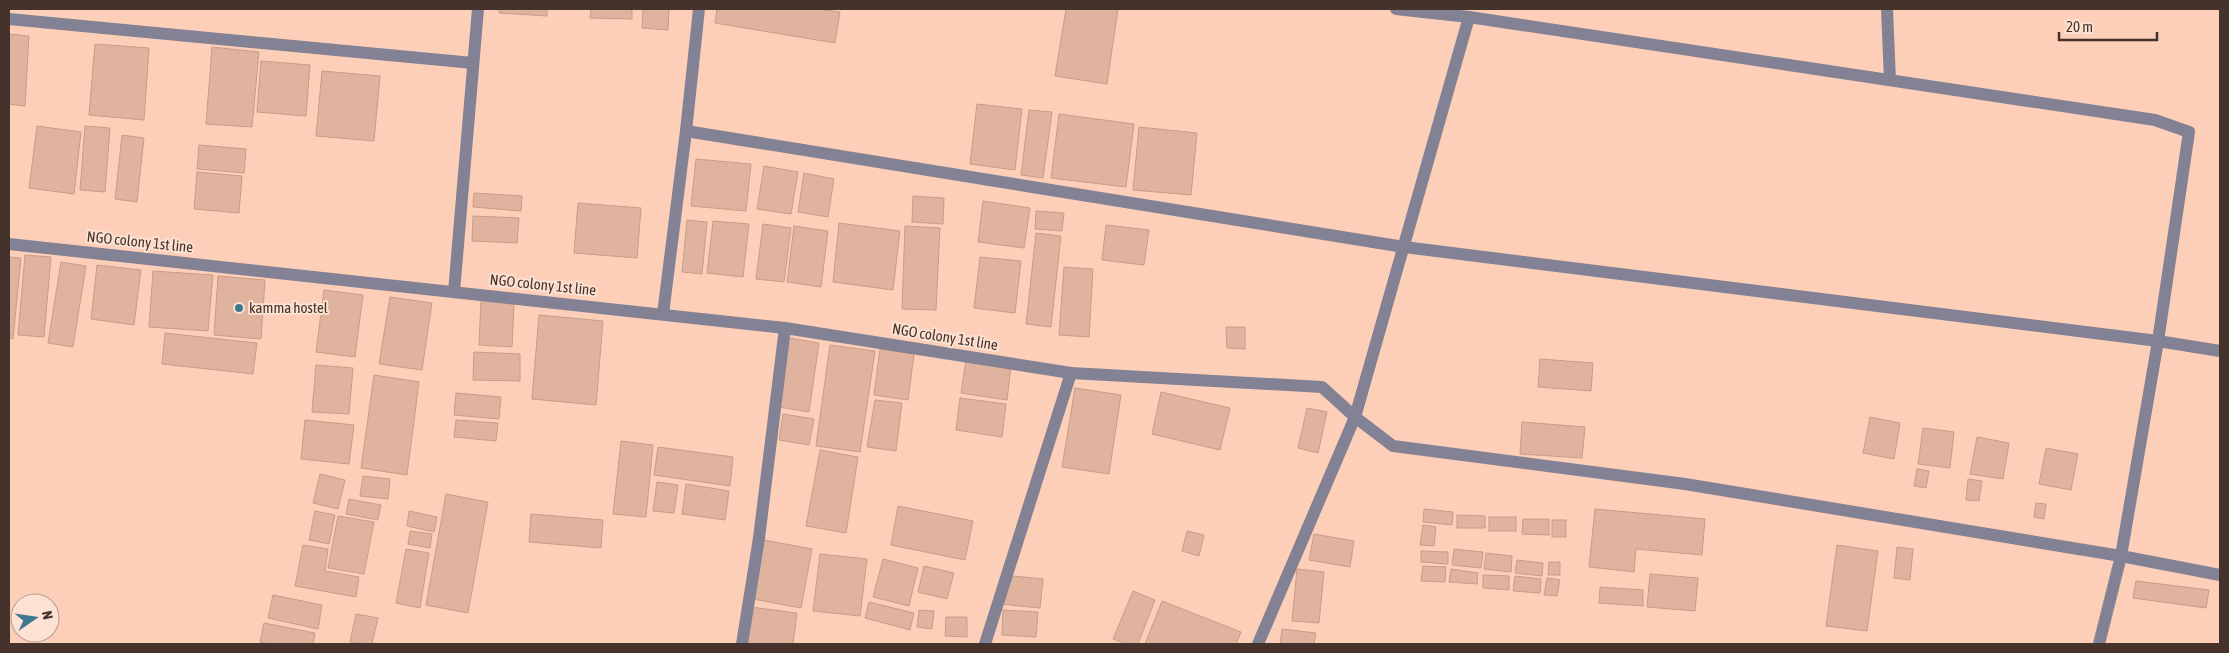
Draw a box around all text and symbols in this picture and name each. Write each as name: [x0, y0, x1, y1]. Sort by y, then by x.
scale bar: [2059, 10, 2156, 42]
text: 20 m: [2066, 18, 2093, 35]
street label: NGO colony 1st line: [86, 227, 194, 256]
street label: NGO colony 1st line: [489, 270, 597, 299]
place label: kamma hostel: [249, 299, 328, 316]
marker: kamma hostel: [233, 302, 245, 314]
street label: NGO colony 1st line: [891, 320, 999, 353]
north arrow: [10, 593, 60, 643]
text: N: [39, 609, 56, 621]

